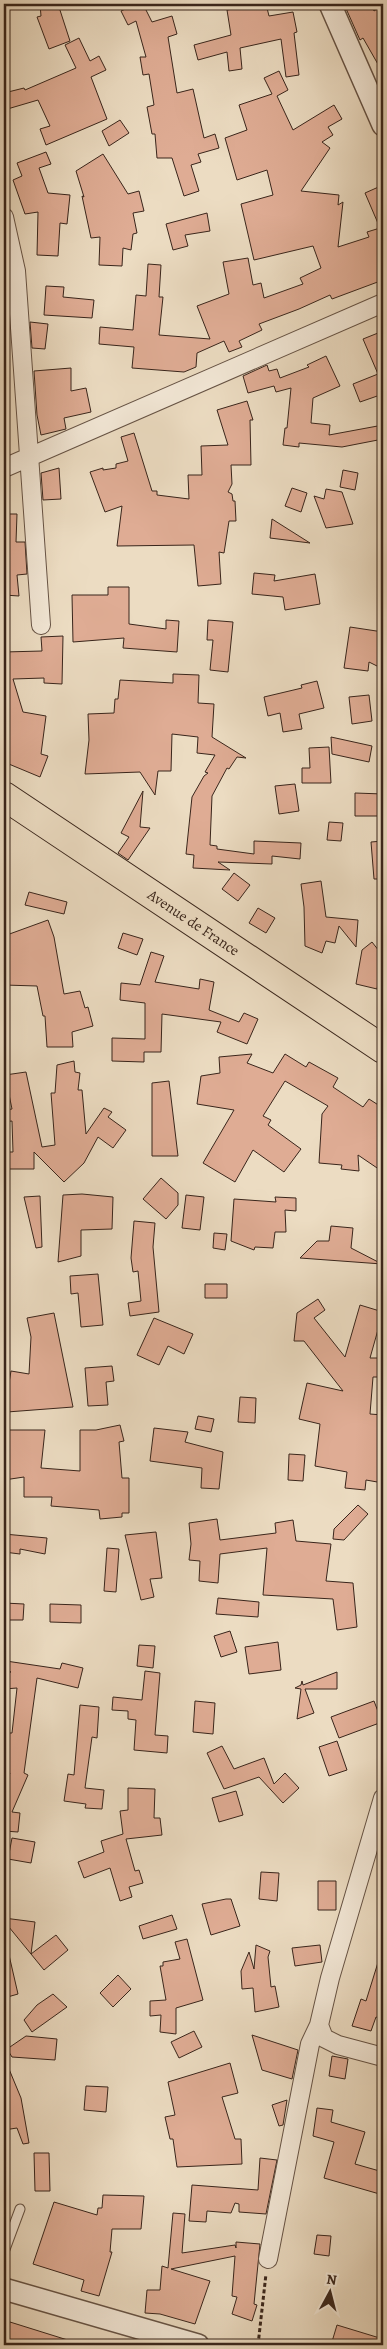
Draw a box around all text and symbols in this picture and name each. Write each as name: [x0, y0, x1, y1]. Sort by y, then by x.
street label: Avenue de France: [143, 884, 244, 961]
north arrow: [304, 2266, 354, 2316]
text: N: [325, 2270, 338, 2290]

